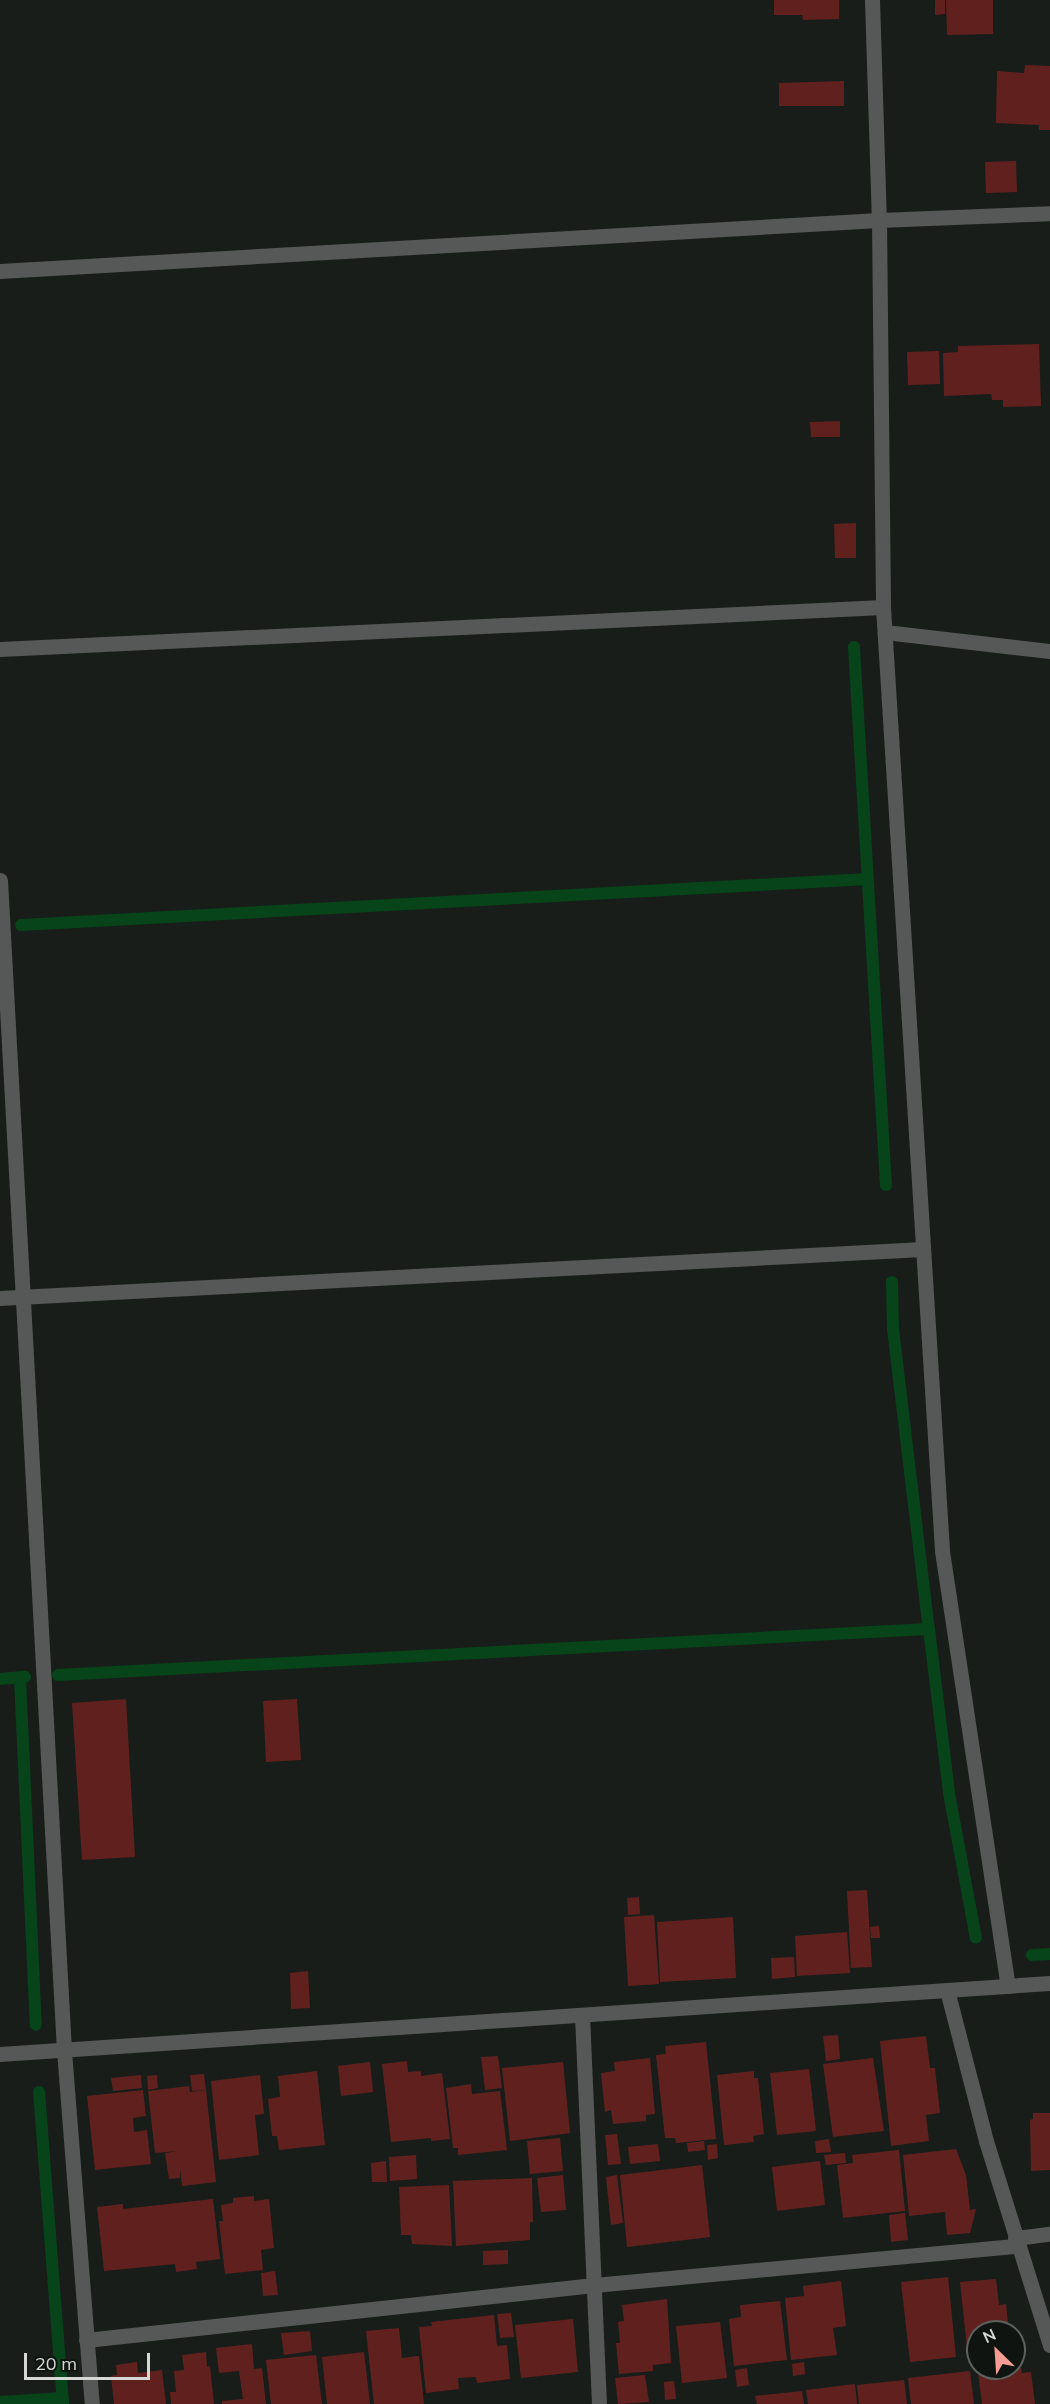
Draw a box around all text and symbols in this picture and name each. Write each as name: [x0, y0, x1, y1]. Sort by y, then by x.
north arrow: [966, 2320, 1026, 2380]
text: N: [980, 2324, 999, 2347]
scale bar: [27, 2341, 153, 2379]
text: 20 m: [35, 2352, 77, 2375]

